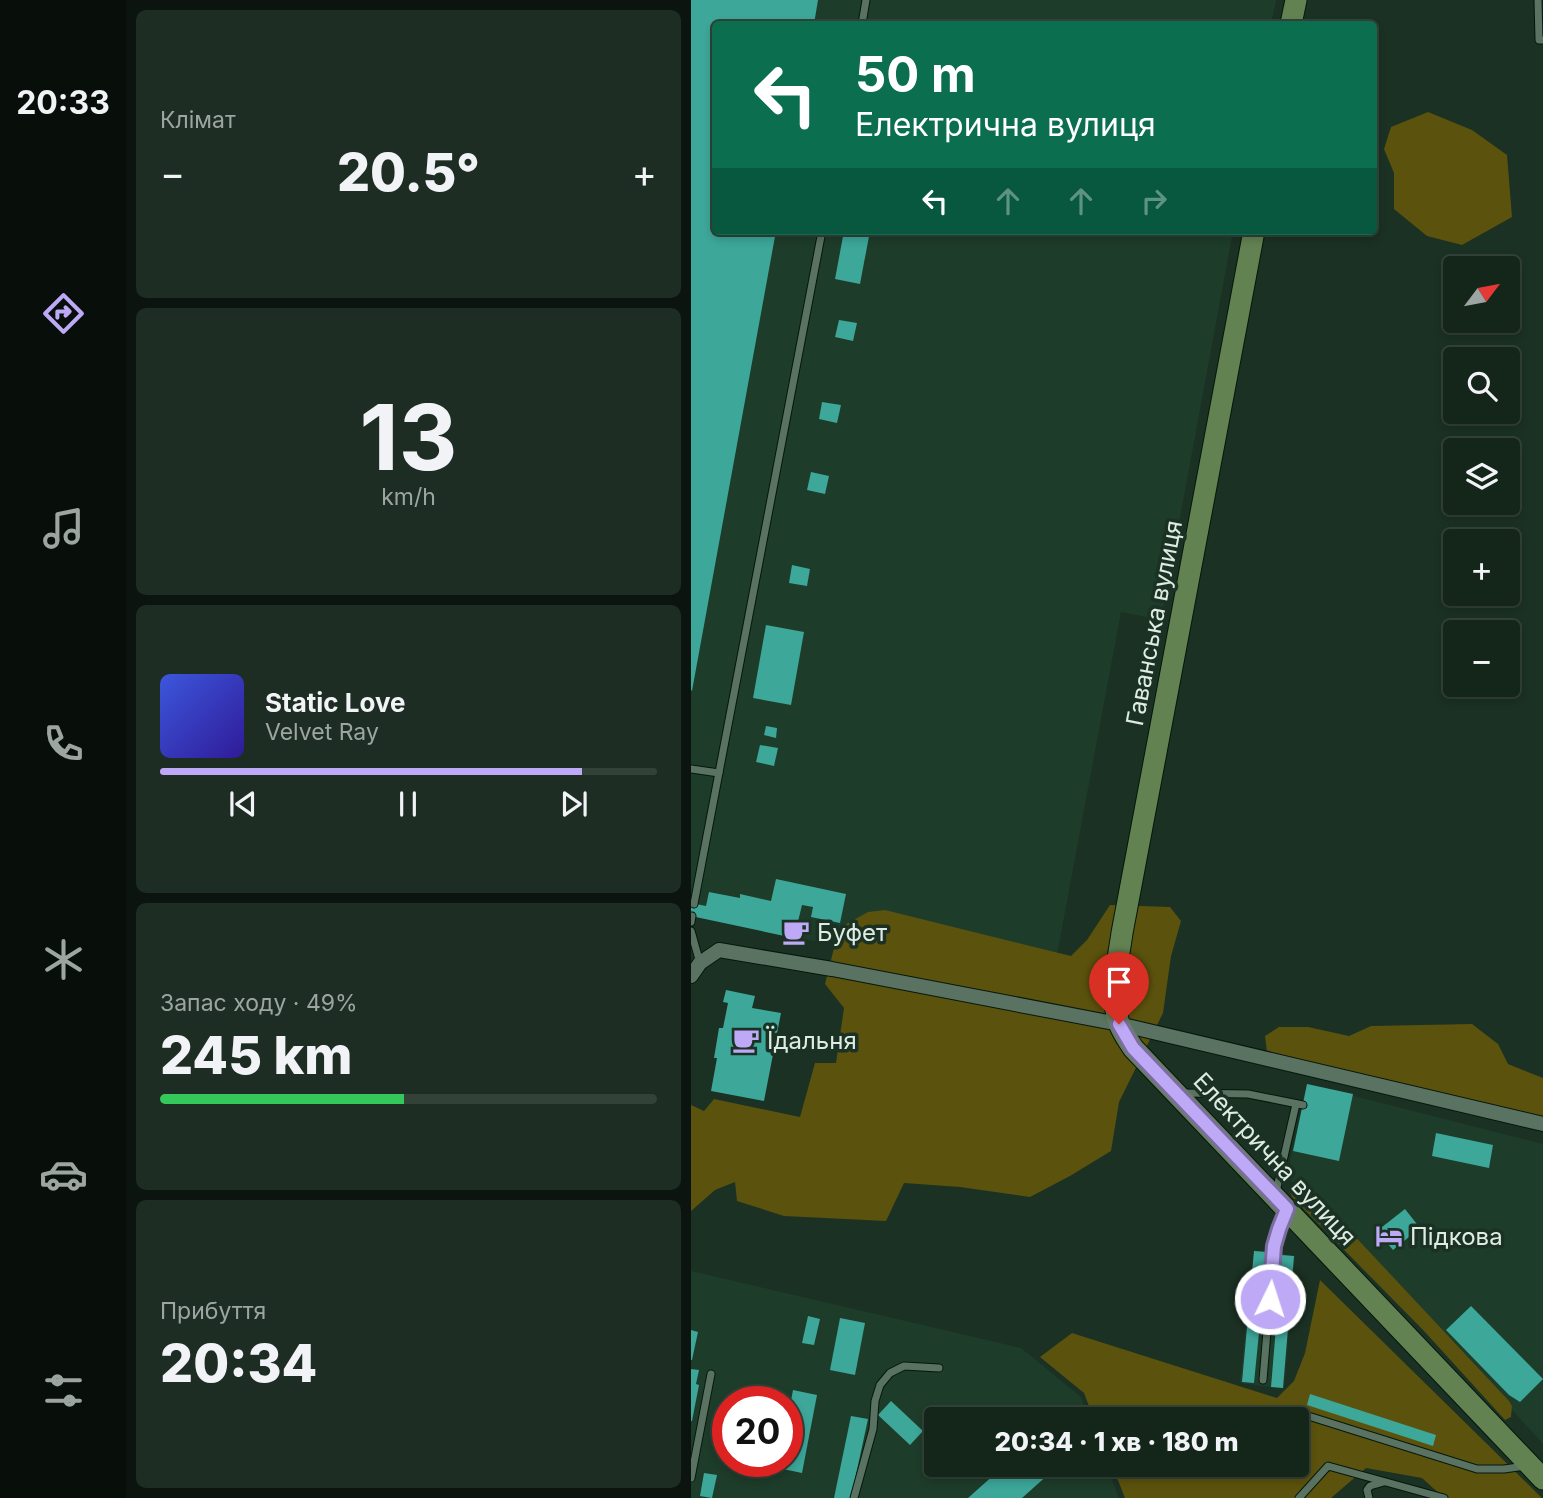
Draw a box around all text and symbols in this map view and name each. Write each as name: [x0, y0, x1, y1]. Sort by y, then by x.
text: 50 m: [855, 45, 976, 104]
icon: left: [740, 49, 831, 140]
text: 20:33: [16, 83, 110, 122]
text: Електрична вулиця: [855, 105, 1156, 144]
text: Клімат: [160, 106, 236, 134]
text: 20.5°: [337, 141, 480, 204]
text: −: [160, 150, 185, 196]
text: +: [632, 150, 657, 196]
icon: left: [916, 182, 954, 220]
icon: ahead: [989, 182, 1027, 220]
icon: ahead: [1062, 182, 1100, 220]
icon: right: [1135, 182, 1173, 220]
north arrow: [1443, 256, 1521, 332]
map controls: [1443, 256, 1520, 697]
icon: directions: [39, 289, 88, 338]
button: search: [1443, 347, 1520, 424]
text: 13: [360, 382, 457, 492]
button: layers: [1443, 438, 1520, 515]
text: km/h: [381, 483, 436, 511]
icon: music: [39, 504, 88, 553]
street label: Гаванська вулиця: [1120, 518, 1188, 728]
button: +: [1443, 529, 1520, 606]
button: −: [1443, 620, 1520, 697]
text: Static Love: [265, 687, 406, 718]
text: Velvet Ray: [265, 718, 379, 746]
icon: phone: [39, 719, 88, 768]
icon: previous: [224, 785, 262, 823]
icon: pause: [389, 785, 427, 823]
icon: next: [555, 785, 593, 823]
cafe icon: Буфет: [781, 917, 811, 947]
place label: Буфет: [817, 918, 887, 947]
icon: climate: [39, 935, 88, 984]
pin: [1089, 952, 1149, 1024]
icon: arrive: [1100, 963, 1138, 1001]
text: Запас ходу · 49%: [160, 989, 358, 1017]
text: 245 km: [160, 1024, 352, 1087]
cafe icon: Їдальня: [731, 1025, 761, 1055]
place label: Їдальня: [766, 1026, 857, 1055]
street label: Електрична вулиця: [1187, 1067, 1363, 1251]
icon: car: [39, 1150, 88, 1199]
hotel icon: Підкова: [1374, 1221, 1404, 1251]
place label: Підкова: [1410, 1222, 1503, 1251]
position arrow: [1233, 1262, 1307, 1336]
text: Прибуття: [160, 1297, 266, 1325]
text: 20:34: [160, 1332, 317, 1395]
icon: filters: [39, 1366, 88, 1415]
speed limit sign: 20: [712, 1386, 803, 1477]
text: 20:34 · 1 хв · 180 m: [994, 1426, 1239, 1457]

